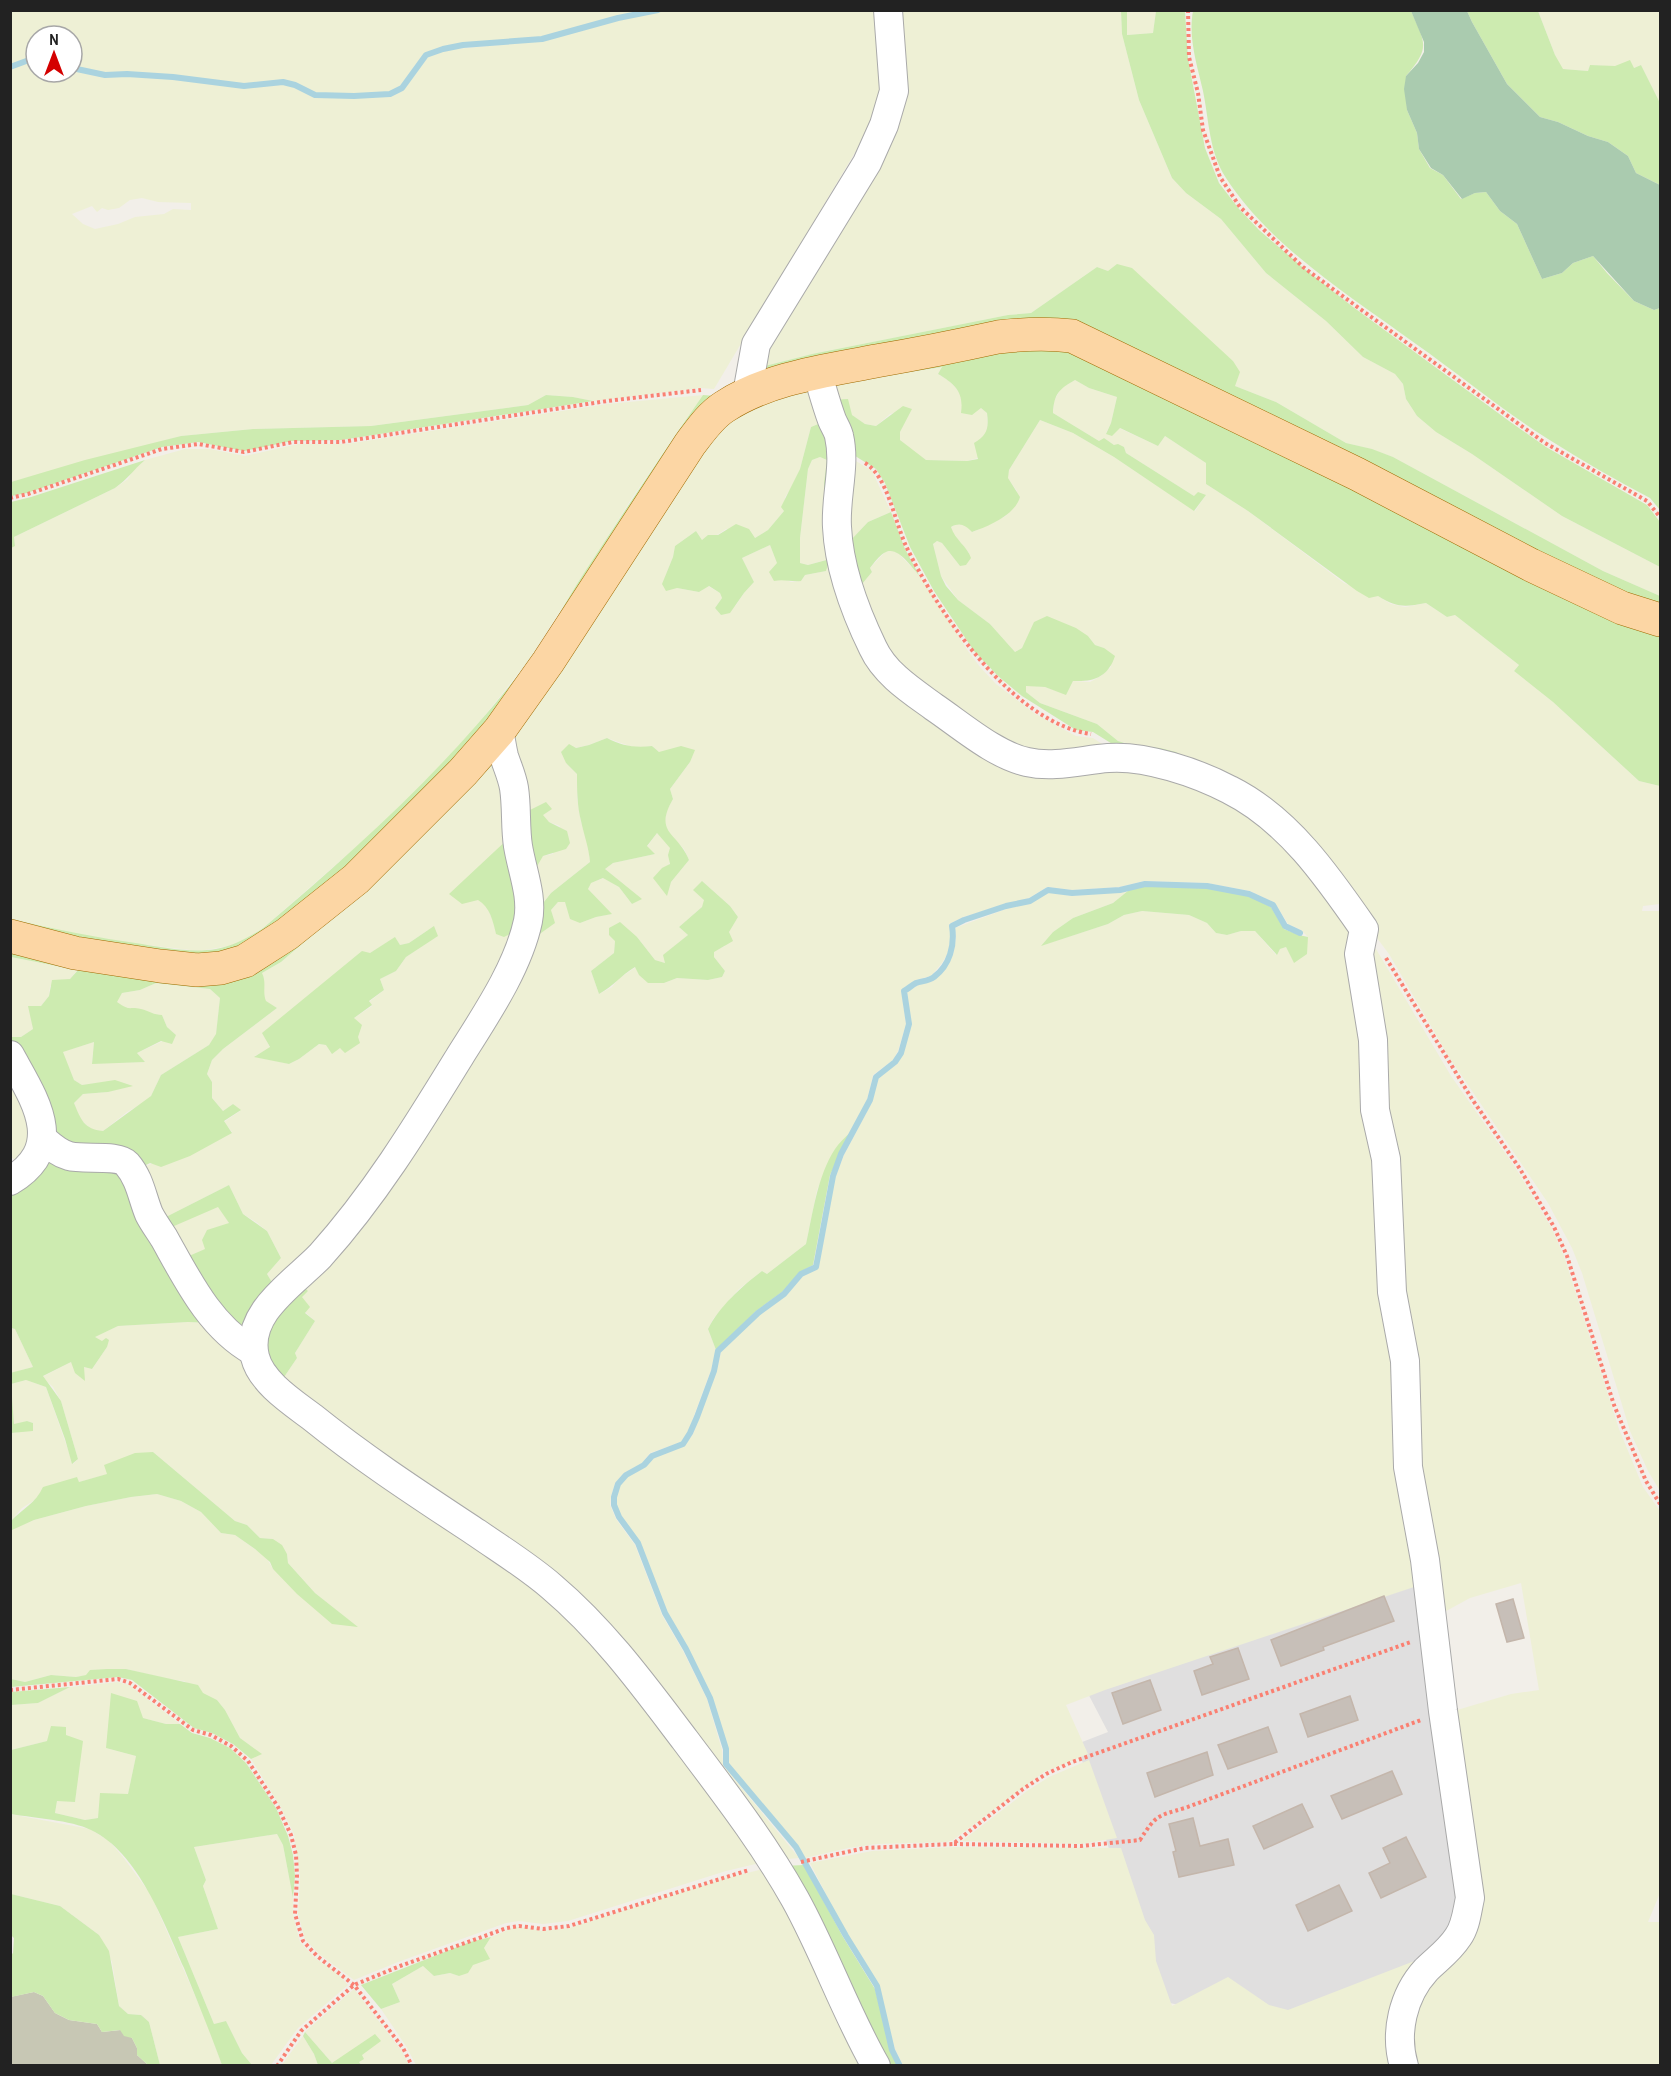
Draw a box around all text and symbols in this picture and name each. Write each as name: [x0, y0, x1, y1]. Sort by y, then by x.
north arrow: [24, 24, 84, 84]
text: N: [49, 28, 59, 50]

